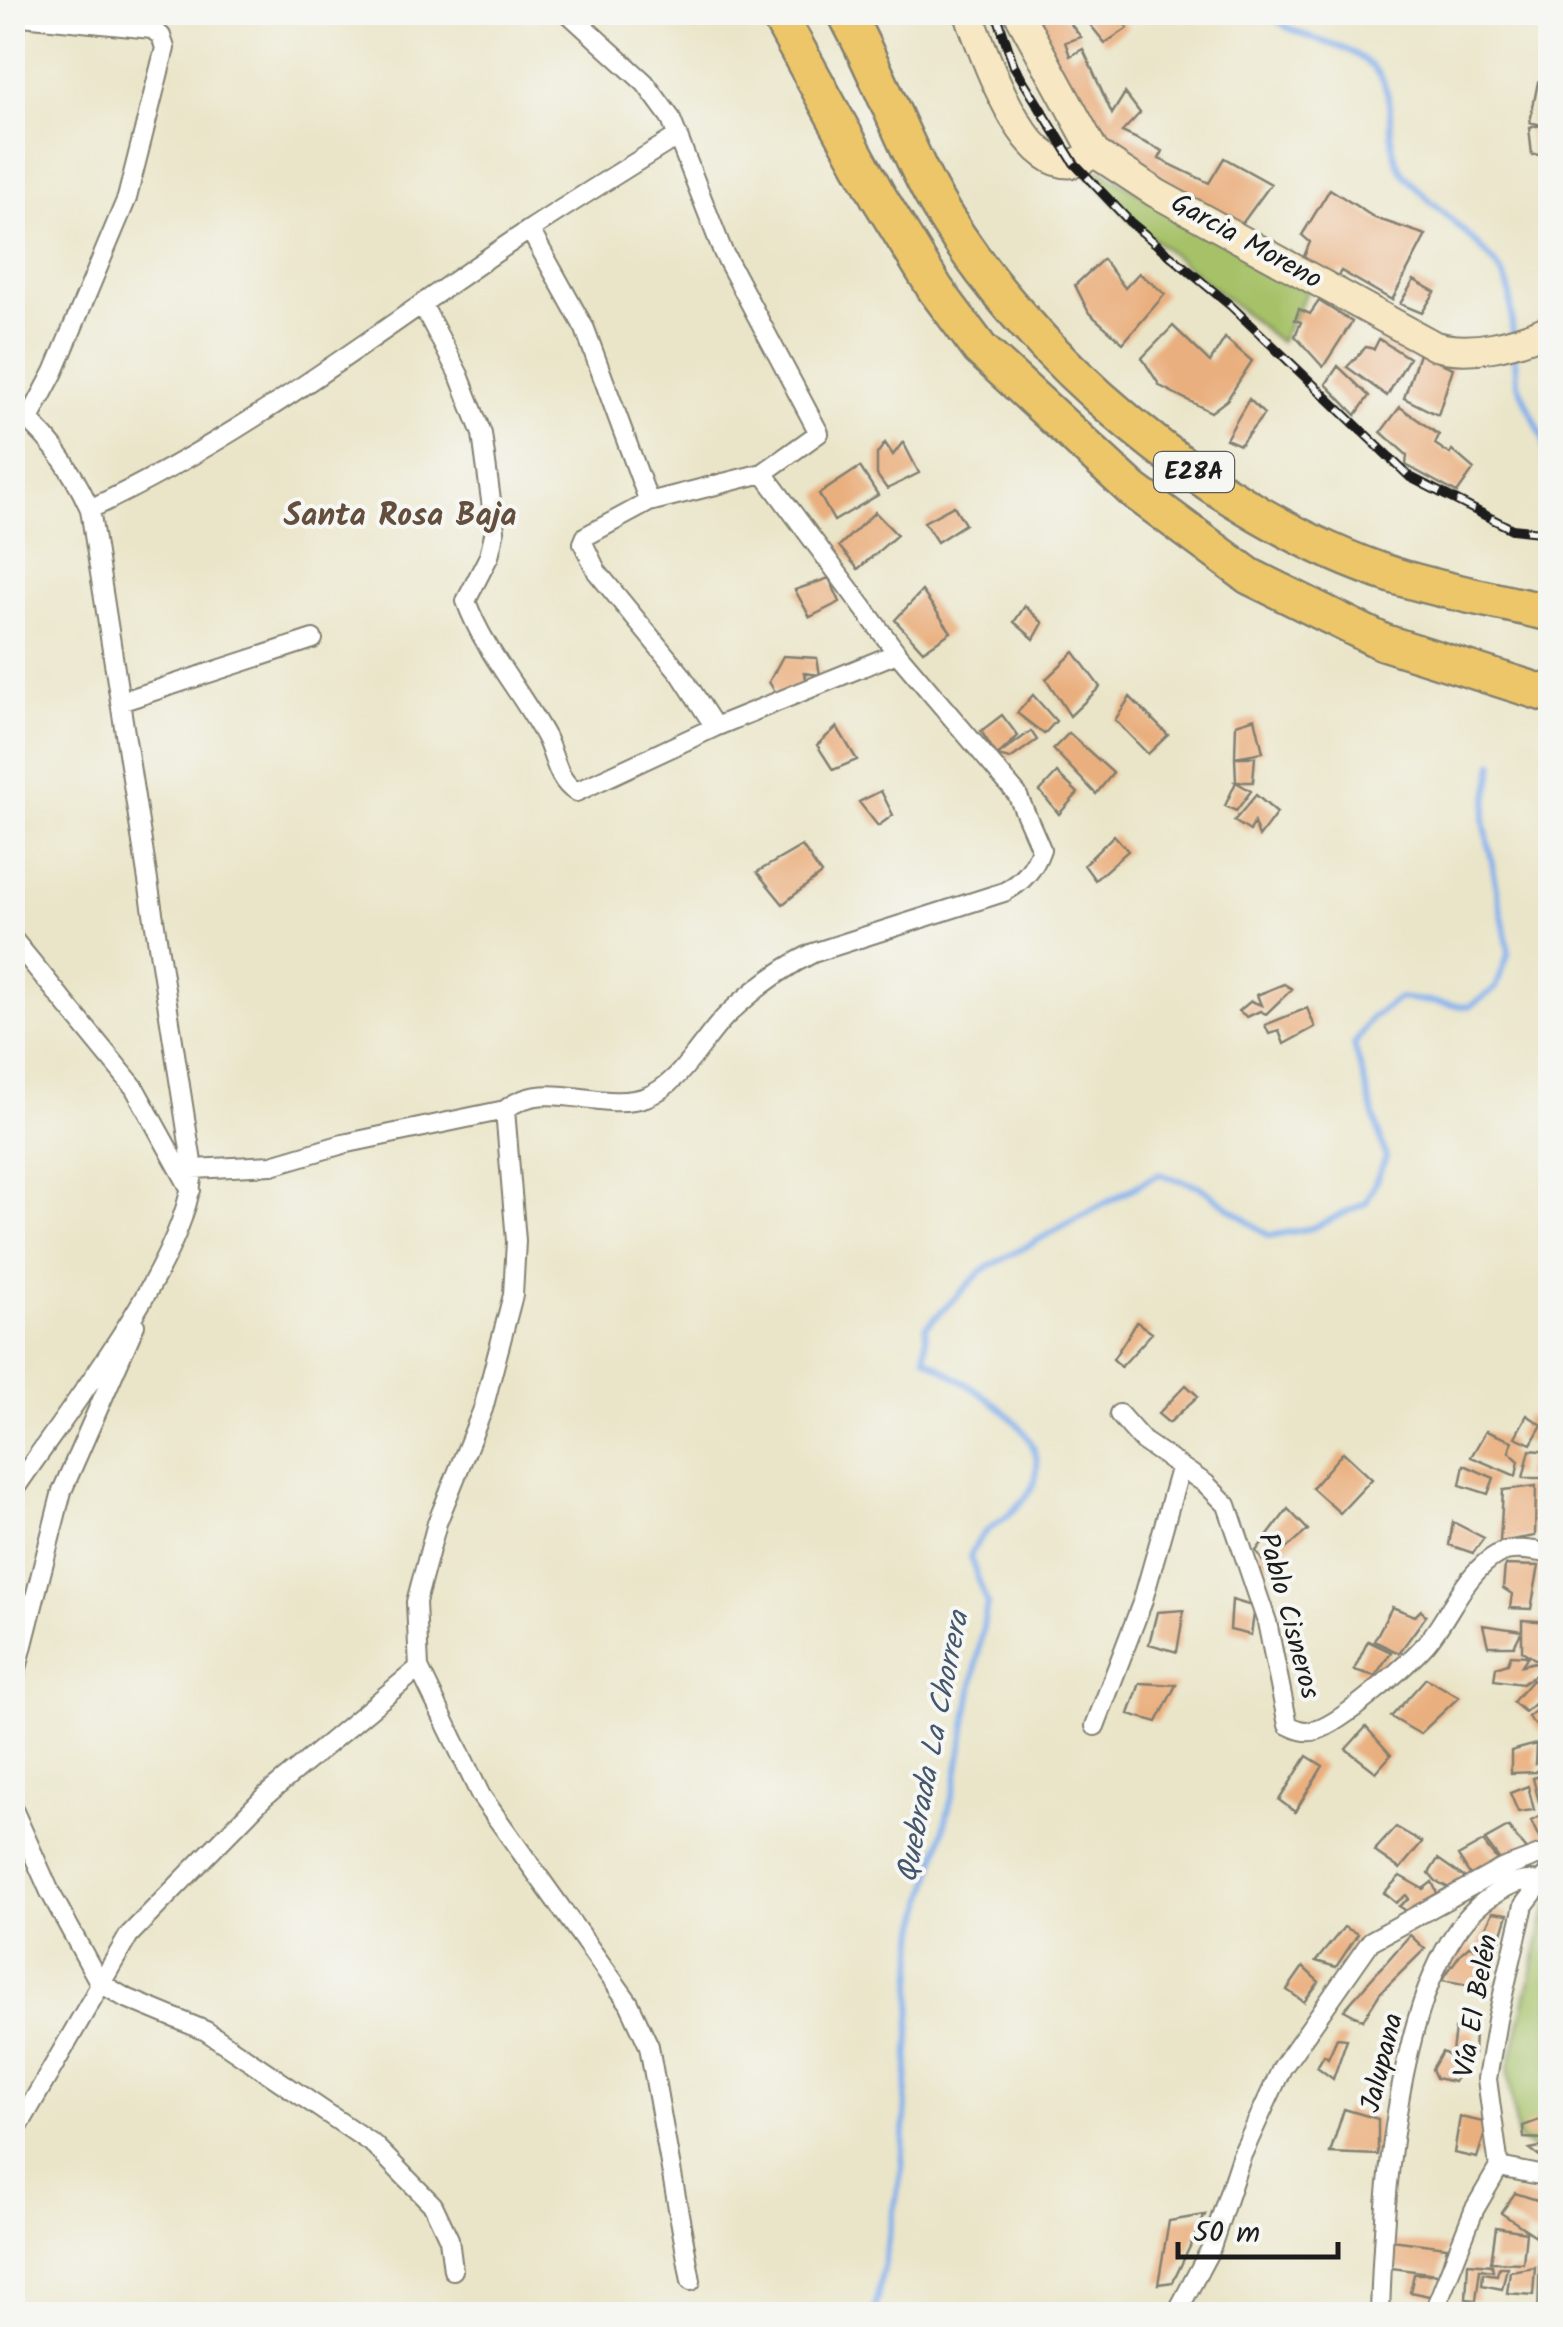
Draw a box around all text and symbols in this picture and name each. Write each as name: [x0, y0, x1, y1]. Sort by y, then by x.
street label: Garcia Moreno: [1162, 182, 1330, 302]
road number: E28A: [1154, 452, 1234, 492]
district label: Santa Rosa Baja: [283, 491, 517, 542]
street label: Pablo Cisneros: [1244, 1528, 1332, 1704]
water label: Quebrada La Chorrera: [884, 1605, 984, 1887]
street label: Vía El Belén: [1442, 1931, 1512, 2081]
street label: Jalupana: [1349, 2008, 1417, 2118]
scale bar: [1178, 2197, 1338, 2259]
text: 50 m: [1193, 2210, 1260, 2258]

